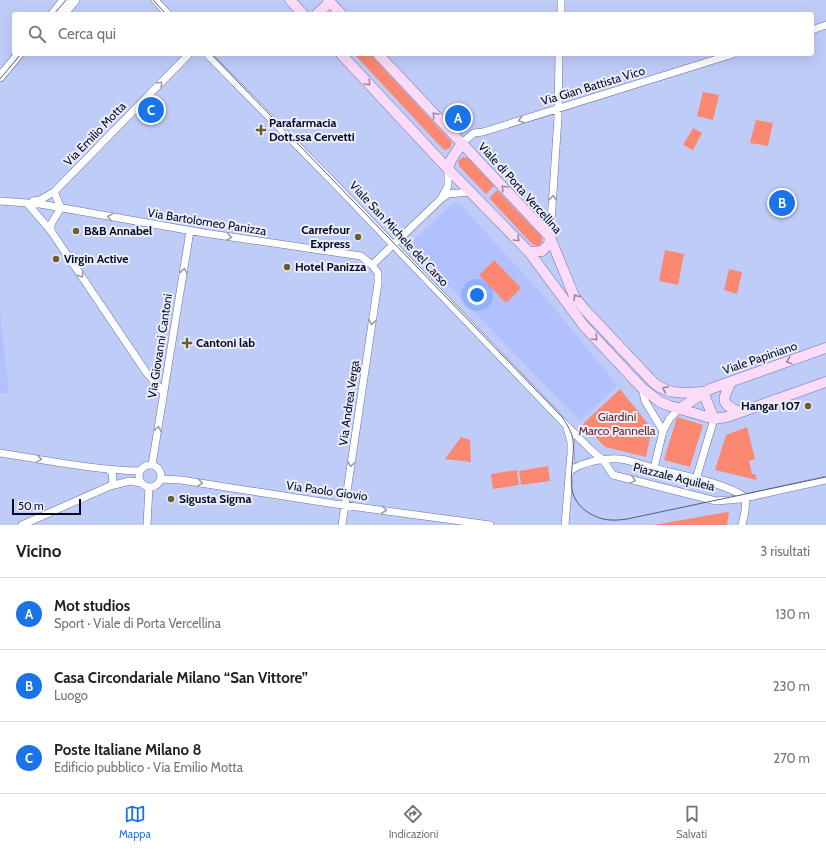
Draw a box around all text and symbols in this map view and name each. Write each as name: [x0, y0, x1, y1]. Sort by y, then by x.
search box: [12, 12, 814, 56]
icon: search: [26, 23, 48, 45]
text: Cerca qui: [58, 25, 116, 43]
street label: Via Gian Battista Vico: [539, 62, 647, 108]
one-way arrow: [363, 78, 371, 86]
one-way arrow: [155, 81, 163, 89]
pin: C: [138, 95, 164, 125]
street label: Via Emilio Motta: [60, 98, 129, 169]
pin: A: [445, 103, 471, 133]
one-way arrow: [432, 112, 440, 120]
place label: Parafarmacia Dott.ssa Cervetti: [269, 115, 355, 144]
one-way arrow: [517, 115, 524, 124]
marker: Parafarmacia Dott.ssa Cervetti: [256, 125, 266, 135]
street label: Viale di Porta Vercellina: [475, 139, 566, 237]
street label: Viale San Michele del Carso: [347, 178, 452, 290]
one-way arrow: [501, 185, 509, 193]
pin: B: [769, 188, 795, 218]
one-way arrow: [548, 195, 557, 201]
street label: Via Bartolomeo Panizza: [147, 205, 268, 238]
one-way arrow: [107, 213, 114, 221]
place label: Carrefour Express: [301, 222, 350, 251]
place label: B&B Annabel: [84, 223, 152, 238]
marker: B&B Annabel: [71, 226, 81, 236]
one-way arrow: [226, 232, 232, 241]
marker: Carrefour Express: [353, 232, 363, 242]
one-way arrow: [512, 234, 520, 242]
place label: Virgin Active: [64, 251, 129, 266]
marker: Virgin Active: [51, 254, 61, 264]
place label: Hotel Panizza: [295, 259, 366, 274]
marker: Hotel Panizza: [282, 262, 292, 272]
one-way arrow: [179, 268, 188, 274]
one-way arrow: [76, 271, 83, 278]
your location: [467, 285, 487, 305]
street label: Via Giovanni Cantoni: [144, 293, 175, 399]
one-way arrow: [573, 294, 580, 301]
one-way arrow: [368, 319, 377, 325]
one-way arrow: [591, 333, 598, 341]
place label: Cantoni lab: [196, 335, 255, 350]
marker: Cantoni lab: [181, 337, 193, 349]
street label: Viale Papiniano: [721, 338, 799, 377]
one-way arrow: [786, 357, 793, 365]
street label: Via Andrea Verga: [335, 359, 362, 447]
one-way arrow: [662, 386, 670, 394]
place label: Hangar 107: [741, 398, 801, 413]
marker: Hangar 107: [803, 401, 813, 411]
park label: Giardini Marco Pannella: [578, 409, 656, 438]
one-way arrow: [153, 426, 162, 432]
one-way arrow: [35, 454, 42, 463]
street label: Piazzale Aquileia: [632, 459, 717, 494]
one-way arrow: [347, 461, 356, 467]
one-way arrow: [630, 476, 637, 484]
street label: Via Paolo Giovio: [285, 477, 369, 504]
one-way arrow: [197, 478, 203, 487]
place label: Sigusta Sigma: [179, 491, 251, 506]
marker: Sigusta Sigma: [166, 494, 176, 504]
scale bar: [12, 497, 81, 516]
text: 50 m: [18, 499, 44, 513]
one-way arrow: [381, 505, 387, 514]
text: Vicino: [16, 541, 61, 561]
text: 3 risultati: [760, 543, 810, 559]
text: Mot studios: [54, 597, 130, 615]
text: A: [25, 606, 33, 622]
text: 130 m: [775, 606, 810, 622]
text: Sport · Viale di Porta Vercellina: [54, 615, 221, 631]
text: Casa Circondariale Milano “San Vittore”: [54, 669, 308, 687]
text: B: [25, 678, 33, 694]
text: 230 m: [773, 678, 810, 694]
text: Luogo: [54, 687, 88, 703]
text: Poste Italiane Milano 8: [54, 741, 202, 759]
text: C: [25, 750, 33, 766]
text: 270 m: [773, 750, 810, 766]
text: Edificio pubblico · Via Emilio Motta: [54, 759, 243, 775]
tab: Mappa: [119, 803, 151, 841]
tab: Indicazioni: [389, 803, 438, 841]
tab: Salvati: [676, 803, 707, 841]

